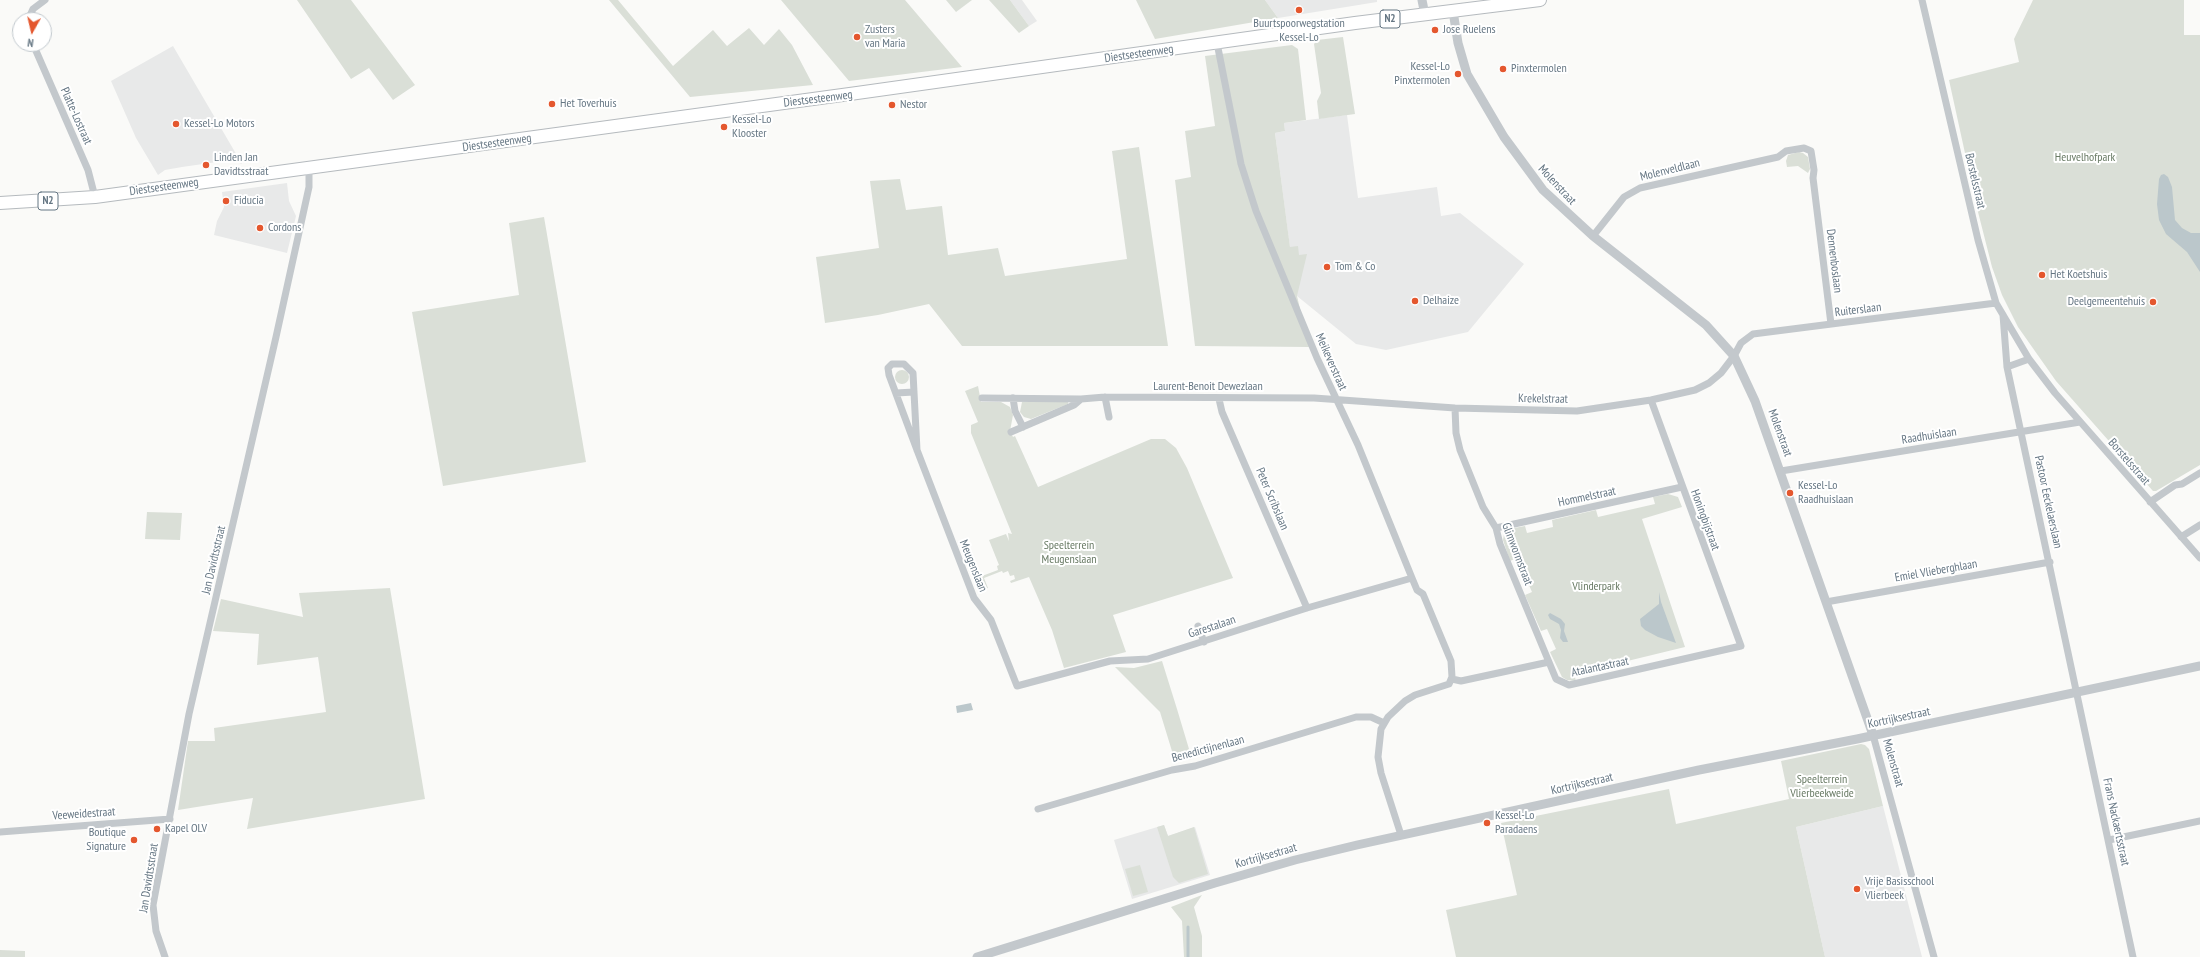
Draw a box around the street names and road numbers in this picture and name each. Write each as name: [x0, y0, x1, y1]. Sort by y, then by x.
road number: N2: [1380, 10, 1400, 28]
street label: Diestsesteenweg: [1104, 42, 1174, 66]
street label: Platte-Lostraat: [57, 85, 95, 147]
street label: Diestsesteenweg: [783, 88, 853, 110]
street label: Diestsesteenweg: [462, 131, 532, 155]
street label: Borstelsstraat: [1962, 152, 1988, 210]
street label: Molenveldlaan: [1639, 156, 1701, 184]
street label: Molenstraat: [1535, 162, 1579, 208]
street label: Diestsesteenweg: [129, 175, 199, 199]
road number: N2: [38, 192, 58, 210]
street label: Dennenboslaan: [1823, 228, 1845, 294]
street label: Ruiterslaan: [1834, 300, 1882, 320]
street label: Meikeverstraat: [1312, 331, 1350, 393]
street label: Laurent-Benoit Dewezlaan: [1153, 380, 1263, 394]
street label: Krekelstraat: [1518, 391, 1568, 407]
street label: Molenstraat: [1765, 407, 1795, 459]
street label: Raadhuislaan: [1901, 425, 1957, 447]
street label: Borstelsstraat: [2105, 436, 2153, 488]
street label: Pastoor Eeckelaerslaan: [2031, 454, 2065, 550]
street label: Peter Scribslaan: [1252, 466, 1292, 532]
street label: Hommelstraat: [1557, 484, 1617, 510]
street label: Honingbijstraat: [1687, 488, 1723, 552]
street label: Glimwormstraat: [1498, 521, 1536, 587]
street label: Jan Davidtsstraat: [199, 524, 229, 596]
street label: Meugenslaan: [956, 538, 990, 594]
street label: Emiel Vlieberghlaan: [1894, 557, 1978, 585]
street label: Garestalaan: [1187, 613, 1237, 641]
street label: Atalantastraat: [1570, 654, 1630, 680]
street label: Kortrijksestraat: [1867, 704, 1931, 732]
street label: Benedictijnenlaan: [1170, 732, 1246, 766]
street label: Molenstraat: [1879, 737, 1907, 789]
street label: Kortrijksestraat: [1550, 770, 1614, 798]
street label: Frans Nackaertsstraat: [2100, 777, 2132, 867]
street label: Veeweidestraat: [52, 805, 116, 823]
street label: Kortrijksestraat: [1234, 840, 1298, 872]
street label: Jan Davidtsstraat: [136, 842, 162, 914]

